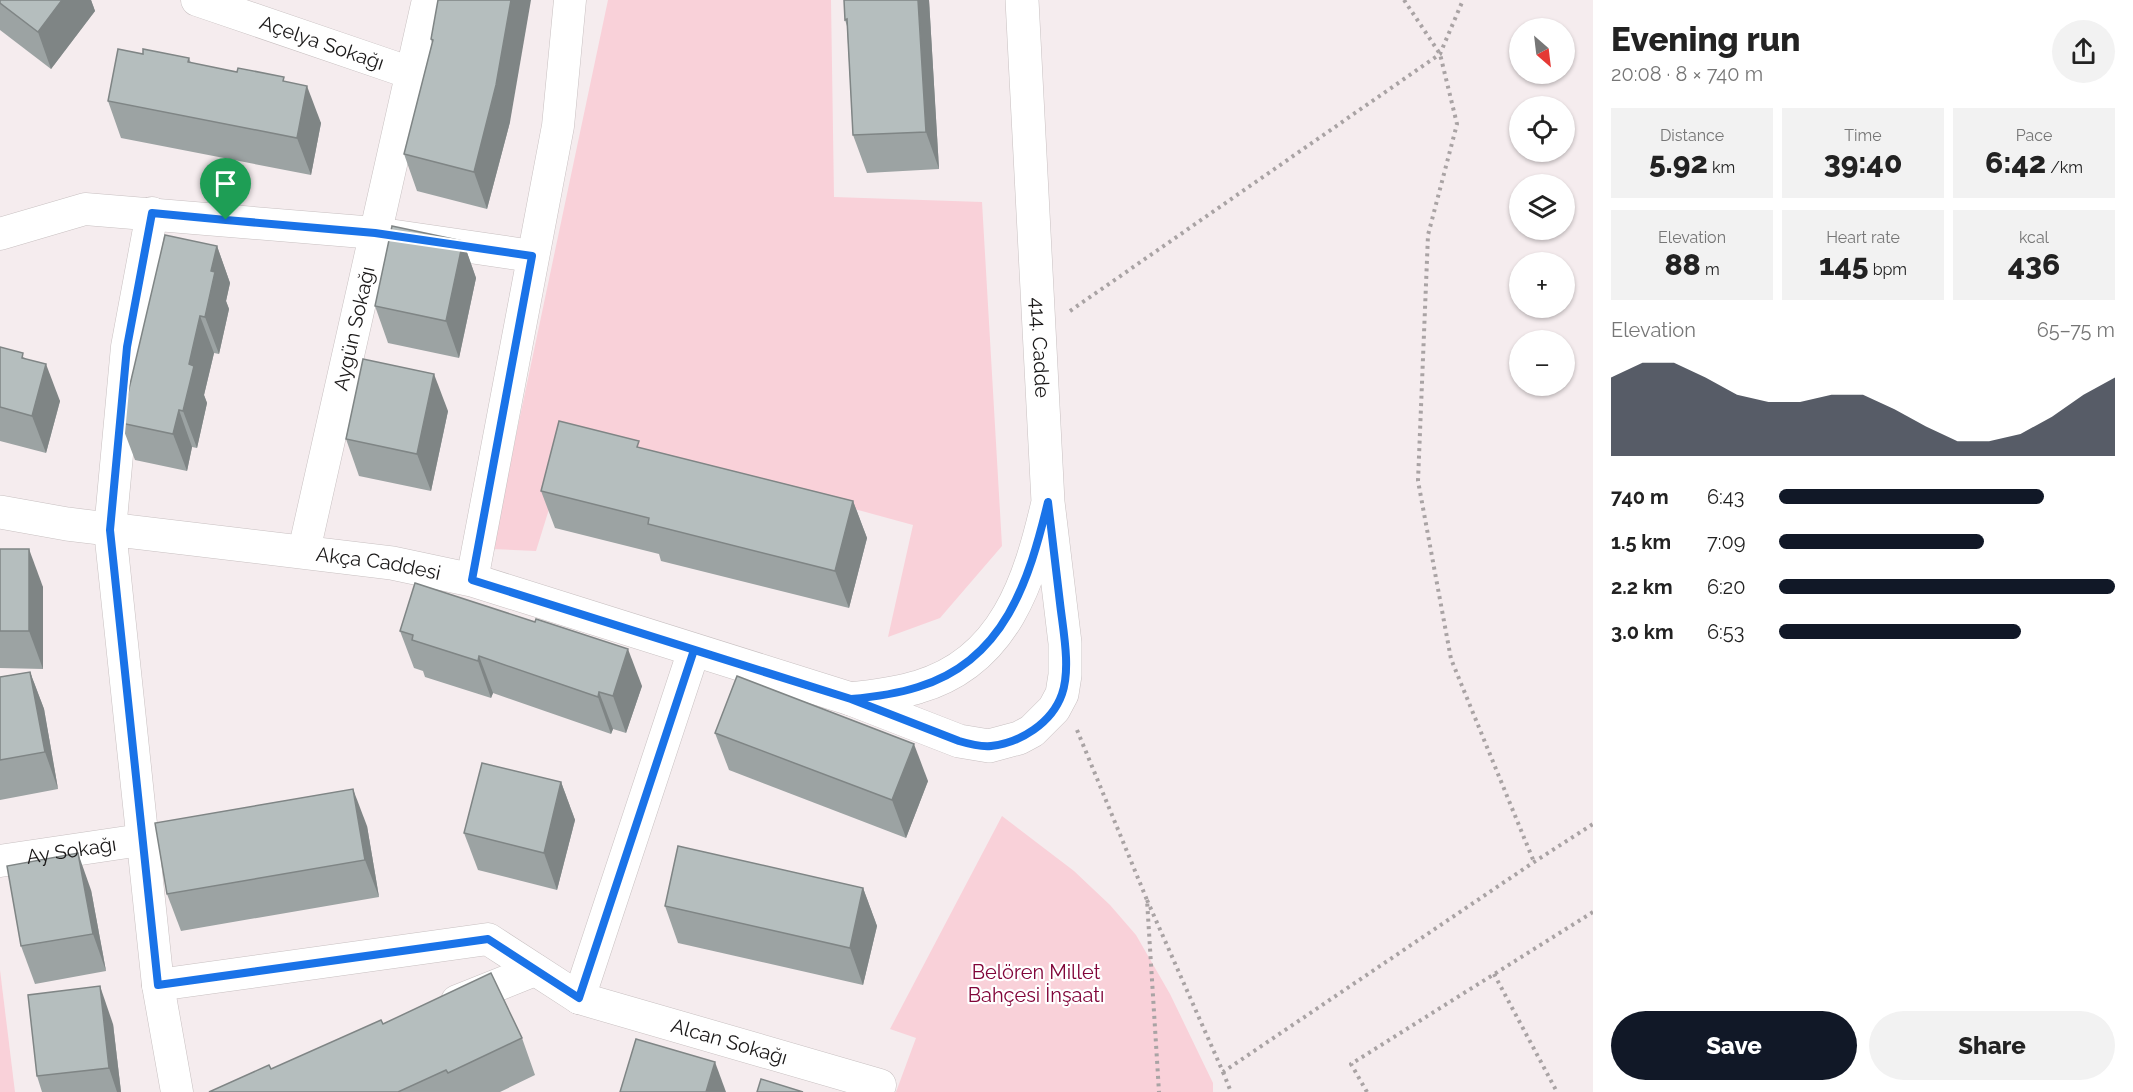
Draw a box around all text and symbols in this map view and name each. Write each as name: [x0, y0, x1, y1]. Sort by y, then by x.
street label: Açelya Sokağı: [257, 10, 387, 75]
north arrow: [1509, 18, 1575, 84]
map controls: [1509, 18, 1575, 396]
text: Evening run: [1611, 20, 1801, 59]
button: share: [2052, 20, 2115, 83]
text: 20:08 · 8 × 740 m: [1611, 62, 1763, 86]
button: locate: [1509, 96, 1575, 162]
text: Distance: [1660, 126, 1724, 145]
text: Time: [1844, 126, 1882, 145]
text: Pace: [2016, 126, 2052, 145]
text: 5.92: [1649, 145, 1708, 180]
text: 39:40: [1824, 145, 1902, 180]
text: 6:42: [1985, 145, 2046, 180]
pin: [200, 158, 251, 220]
text: km: [1708, 158, 1735, 177]
text: /km: [2046, 158, 2083, 177]
icon: arrive: [209, 167, 242, 200]
button: layers: [1509, 174, 1575, 240]
text: Elevation: [1658, 228, 1726, 247]
text: Heart rate: [1826, 228, 1900, 247]
text: kcal: [2019, 228, 2049, 247]
text: 88: [1664, 247, 1701, 282]
text: 145: [1819, 247, 1869, 282]
text: 436: [2008, 247, 2060, 282]
button: +: [1509, 252, 1575, 318]
text: m: [1701, 260, 1720, 279]
text: bpm: [1869, 260, 1907, 279]
street label: Aygün Sokağı: [328, 264, 380, 393]
street label: 414. Cadde: [1025, 297, 1055, 399]
text: Elevation: [1611, 318, 1696, 342]
text: 65–75 m: [2037, 318, 2115, 342]
button: −: [1509, 330, 1575, 396]
text: 740 m: [1611, 485, 1669, 509]
text: 6:43: [1707, 485, 1744, 509]
text: 1.5 km: [1611, 530, 1671, 554]
text: 7:09: [1707, 530, 1745, 554]
street label: Akça Caddesi: [315, 542, 443, 585]
text: 2.2 km: [1611, 575, 1673, 599]
text: 6:20: [1707, 575, 1745, 599]
text: 3.0 km: [1611, 620, 1674, 644]
text: 6:53: [1707, 620, 1744, 644]
street label: Ay Sokağı: [25, 832, 118, 869]
park label: Belören Millet Bahçesi İnşaatı: [968, 960, 1104, 1007]
button: Save: [1611, 1011, 1857, 1080]
button: Share: [1869, 1011, 2115, 1080]
street label: Alcan Sokağı: [668, 1013, 790, 1070]

